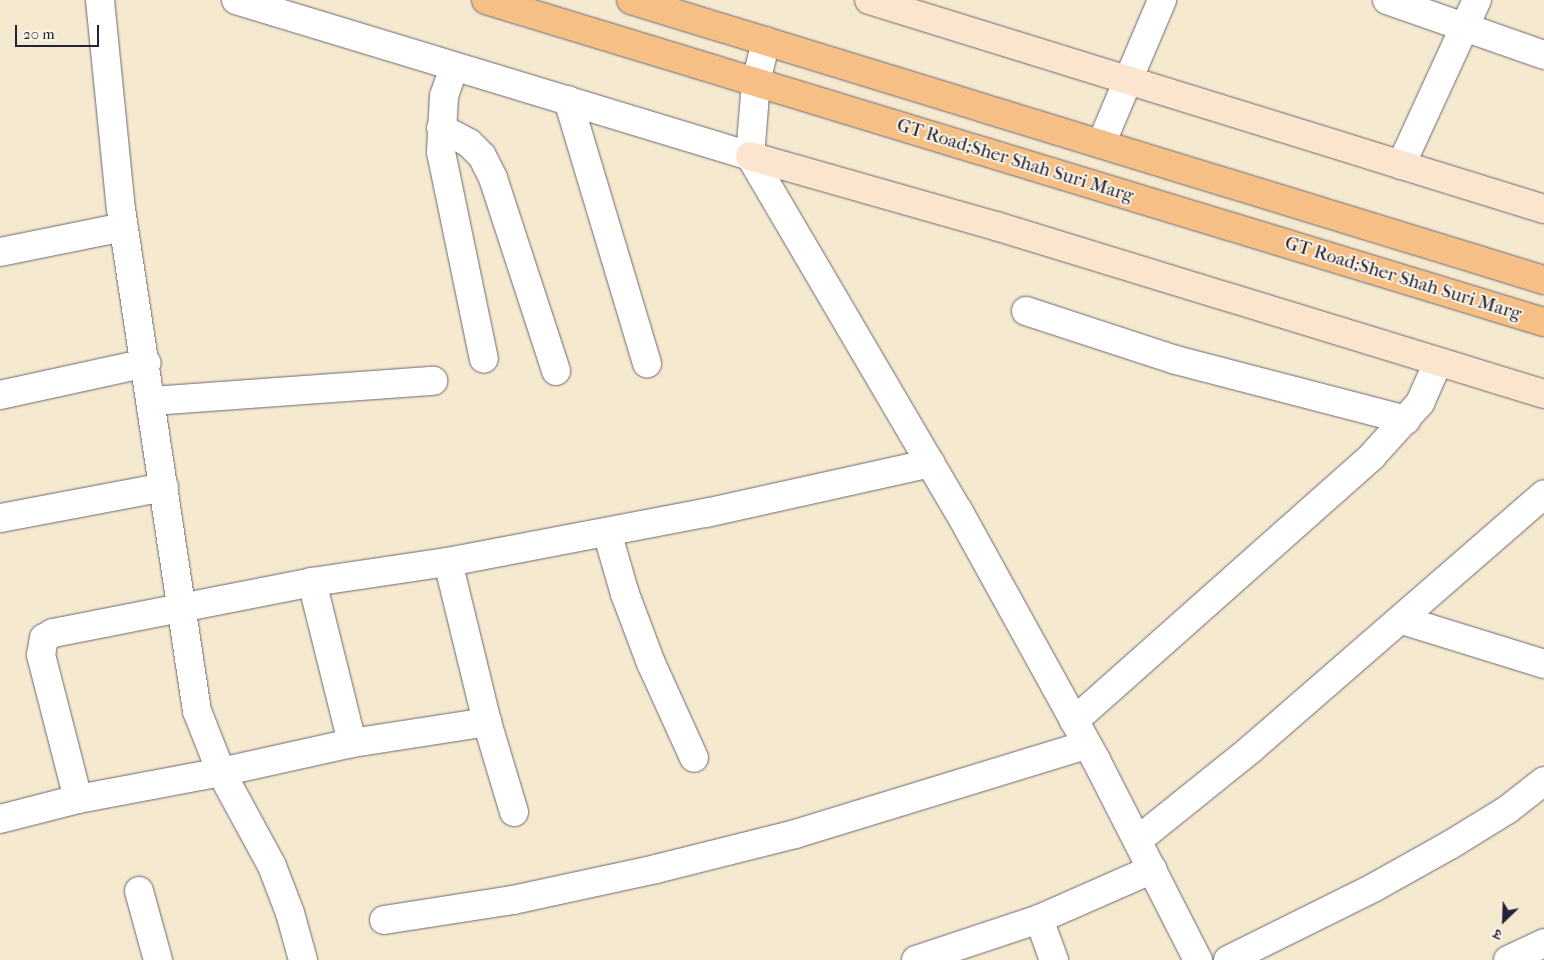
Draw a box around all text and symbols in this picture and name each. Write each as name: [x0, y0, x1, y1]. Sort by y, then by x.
scale bar: [18, 15, 101, 47]
text: 20 m: [23, 25, 55, 43]
street label: GT Road;Sher Shah Suri Marg: [894, 114, 1136, 208]
street label: GT Road;Sher Shah Suri Marg: [1282, 232, 1524, 326]
north arrow: [1479, 895, 1529, 945]
text: उ: [1491, 925, 1504, 943]

